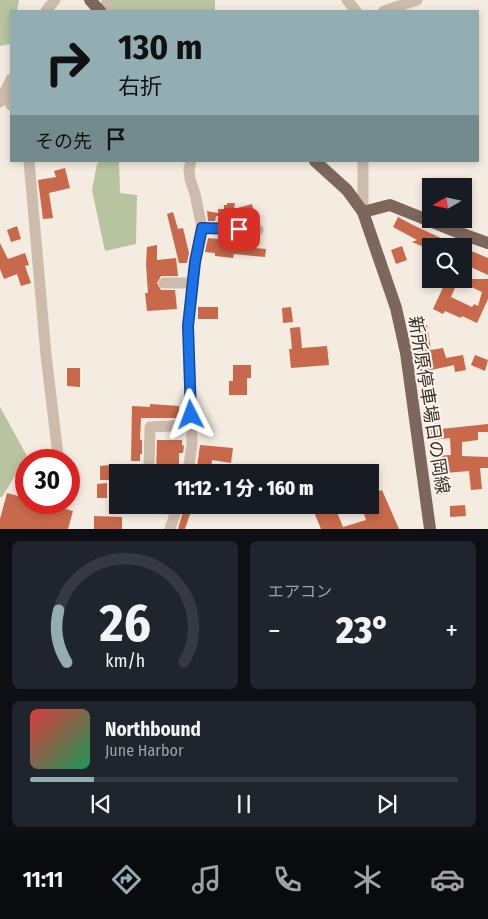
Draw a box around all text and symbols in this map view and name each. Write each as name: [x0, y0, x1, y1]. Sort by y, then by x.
text: 130 m: [118, 26, 202, 68]
icon: right: [35, 30, 100, 95]
text: 右折: [118, 73, 162, 100]
icon: arrive: [102, 125, 130, 153]
text: その先: [35, 130, 92, 153]
north arrow: [422, 178, 472, 228]
map controls: [422, 178, 472, 288]
pin: [218, 208, 260, 250]
icon: arrive: [225, 215, 253, 243]
button: search: [422, 238, 472, 288]
street label: 新所原停車場日の岡線: [404, 314, 454, 496]
position arrow: [164, 388, 216, 440]
speed limit sign: 30: [15, 449, 80, 514]
text: 11:12 · 1 分 · 160 m: [174, 477, 314, 500]
text: エアコン: [268, 582, 332, 601]
text: 26: [98, 592, 151, 655]
text: 23°: [336, 607, 390, 653]
text: −: [268, 614, 281, 647]
text: +: [445, 614, 458, 647]
text: km/h: [105, 650, 145, 672]
text: Northbound: [105, 718, 201, 741]
text: June Harbor: [105, 741, 183, 760]
icon: previous: [87, 790, 115, 818]
icon: pause: [230, 790, 258, 818]
icon: next: [373, 790, 401, 818]
icon: directions: [109, 862, 144, 897]
icon: music: [189, 862, 224, 897]
icon: phone: [270, 862, 305, 897]
icon: climate: [350, 862, 385, 897]
icon: car: [430, 862, 465, 897]
text: 11:11: [23, 866, 63, 893]

